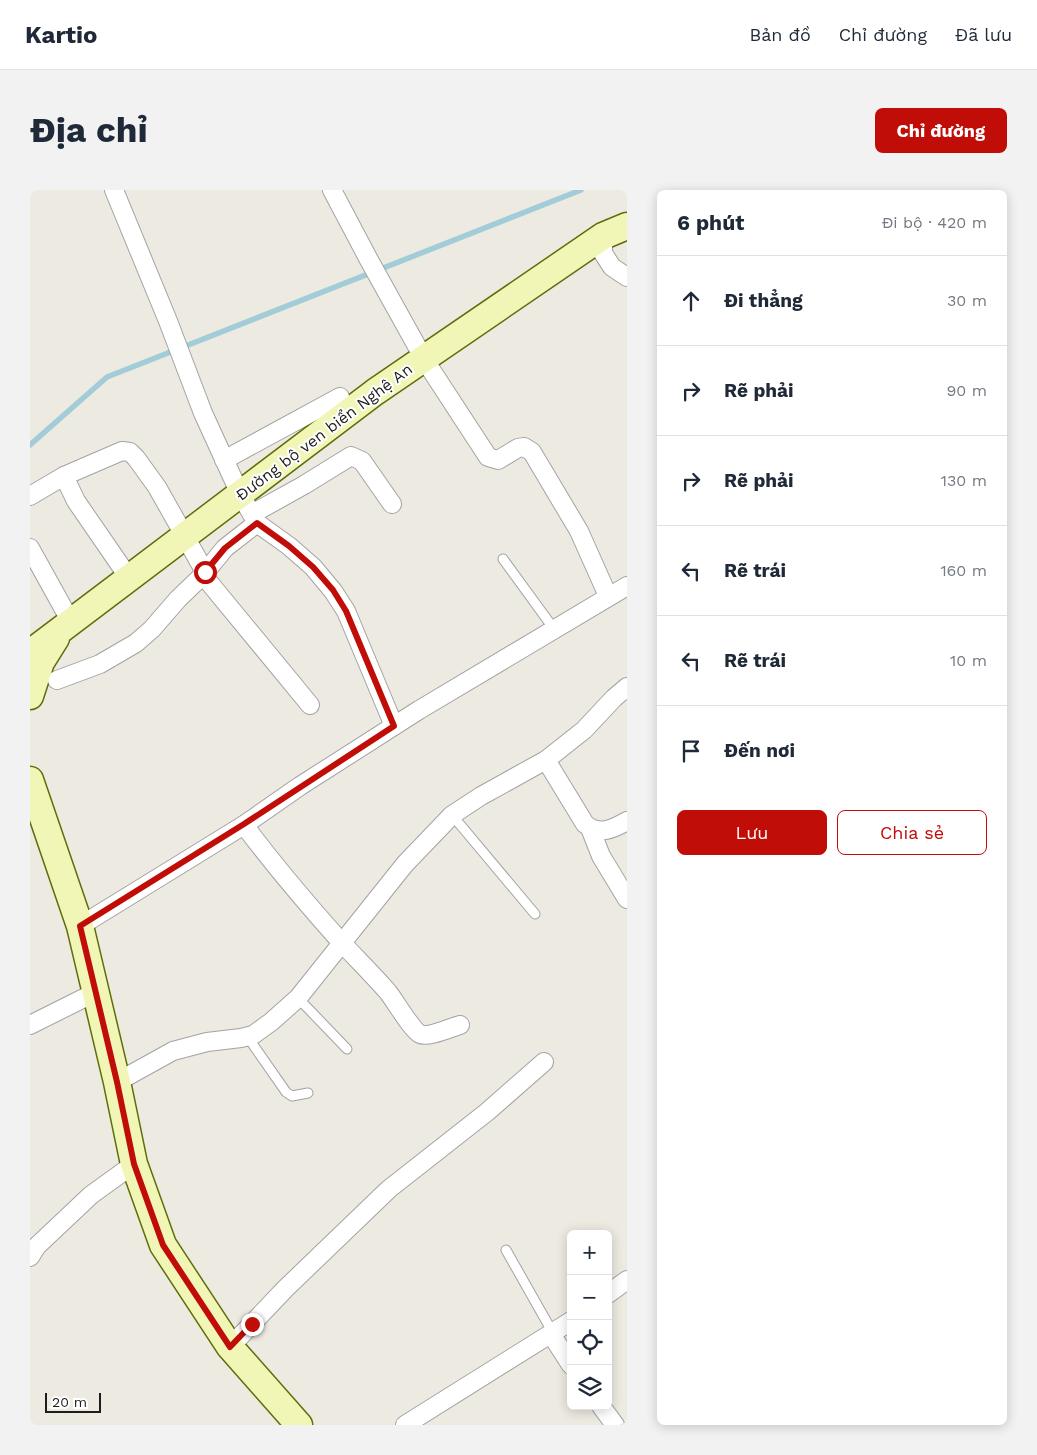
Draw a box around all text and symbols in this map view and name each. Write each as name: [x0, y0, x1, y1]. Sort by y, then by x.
text: Kartio: [25, 21, 97, 49]
text: Bản đồ: [749, 24, 811, 45]
text: Chỉ đường: [839, 24, 927, 45]
text: Đã lưu: [955, 24, 1012, 45]
button: Chỉ đường: [875, 108, 1007, 153]
text: Địa chỉ: [30, 109, 148, 151]
text: 6 phút: [677, 210, 744, 235]
text: Đi bộ · 420 m: [882, 213, 987, 232]
icon: ahead: [677, 287, 705, 315]
text: Đi thẳng: [724, 289, 803, 312]
text: 30 m: [947, 291, 987, 310]
street label: Đường bộ ven biển Nghệ An: [232, 359, 416, 505]
icon: right: [677, 377, 705, 405]
text: Rẽ phải: [724, 379, 794, 402]
text: 90 m: [946, 381, 987, 400]
icon: right: [677, 467, 705, 495]
text: Rẽ phải: [724, 469, 794, 492]
text: 130 m: [941, 471, 987, 490]
icon: left: [677, 557, 705, 585]
text: Rẽ trái: [724, 559, 786, 582]
route start: [194, 561, 217, 584]
text: 160 m: [940, 561, 987, 580]
icon: left: [677, 647, 705, 675]
text: Rẽ trái: [724, 649, 786, 672]
text: 10 m: [950, 651, 987, 670]
icon: arrive: [677, 737, 705, 765]
text: Đến nơi: [724, 739, 795, 762]
button: Lưu: [677, 810, 827, 855]
button: Chia sẻ: [837, 810, 987, 855]
map controls: [567, 1230, 612, 1410]
button: +: [567, 1230, 612, 1275]
button: −: [567, 1275, 612, 1320]
route end: [241, 1313, 264, 1336]
button: locate: [567, 1320, 612, 1365]
button: layers: [567, 1365, 612, 1410]
scale bar: [45, 1390, 101, 1413]
text: 20 m: [52, 1394, 87, 1410]

